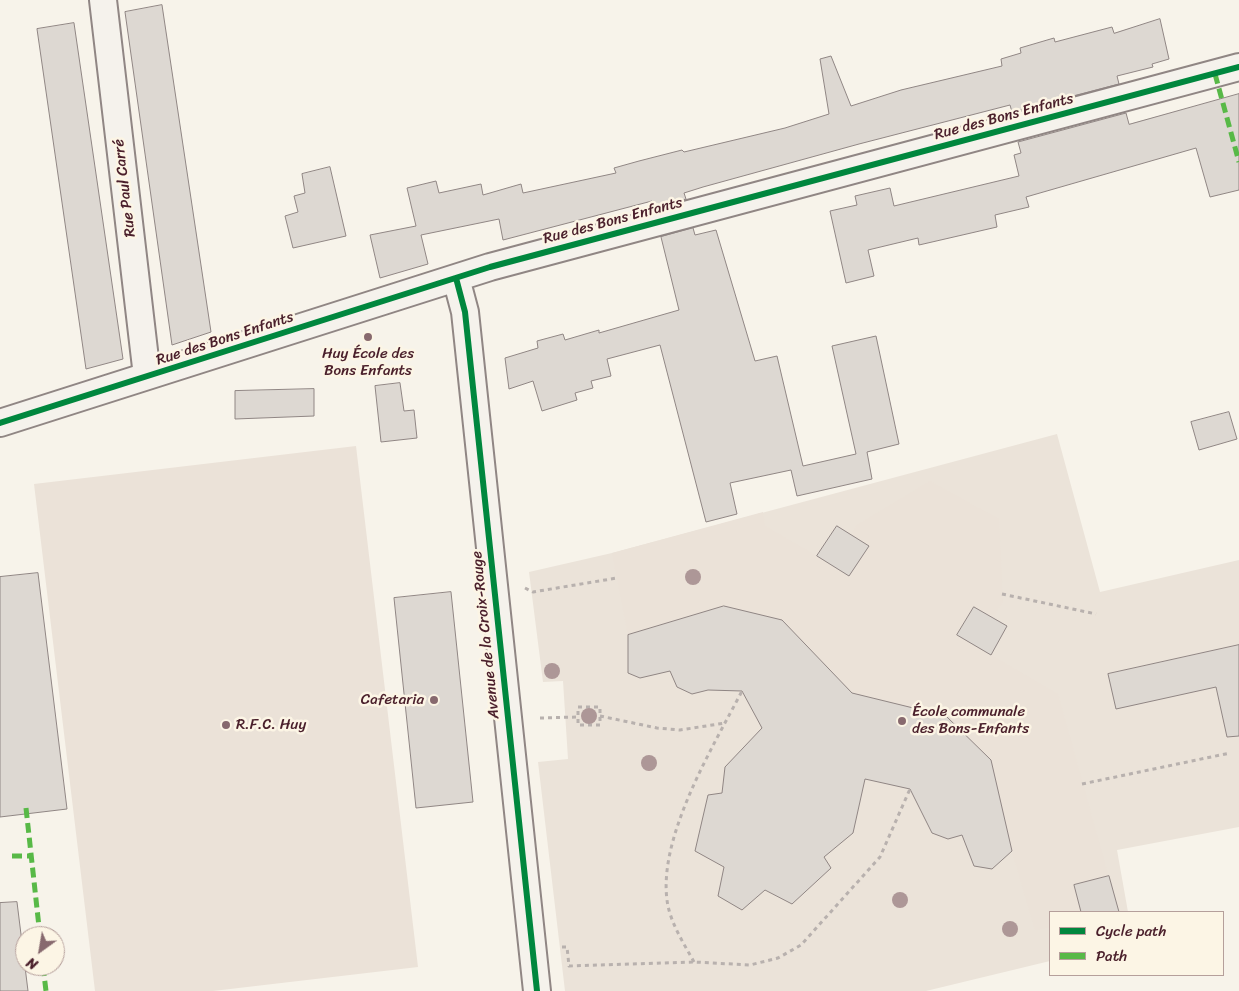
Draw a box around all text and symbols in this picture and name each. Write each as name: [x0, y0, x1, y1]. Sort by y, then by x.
street label: Rue des Bons Enfants: [933, 90, 1075, 144]
street label: Rue Paul Carré: [110, 138, 140, 238]
street label: Rue des Bons Enfants: [542, 194, 684, 248]
street label: Rue des Bons Enfants: [154, 308, 296, 370]
marker: Huy École des Bons Enfants: [362, 331, 374, 343]
place label: Huy École des Bons Enfants: [322, 345, 414, 380]
street label: Avenue de la Croix-Rouge: [468, 550, 504, 720]
place label: Cafetaria: [361, 691, 424, 709]
marker: Cafetaria: [428, 694, 440, 706]
place label: École communale des Bons-Enfants: [912, 703, 1029, 738]
marker: École communale des Bons-Enfants: [896, 715, 908, 727]
place label: R.F.C. Huy: [236, 716, 306, 734]
marker: R.F.C. Huy: [220, 719, 232, 731]
legend: [1049, 911, 1224, 976]
text: Cycle path: [1096, 918, 1166, 944]
north arrow: [15, 926, 65, 976]
text: Path: [1096, 943, 1127, 969]
text: N: [22, 950, 43, 976]

